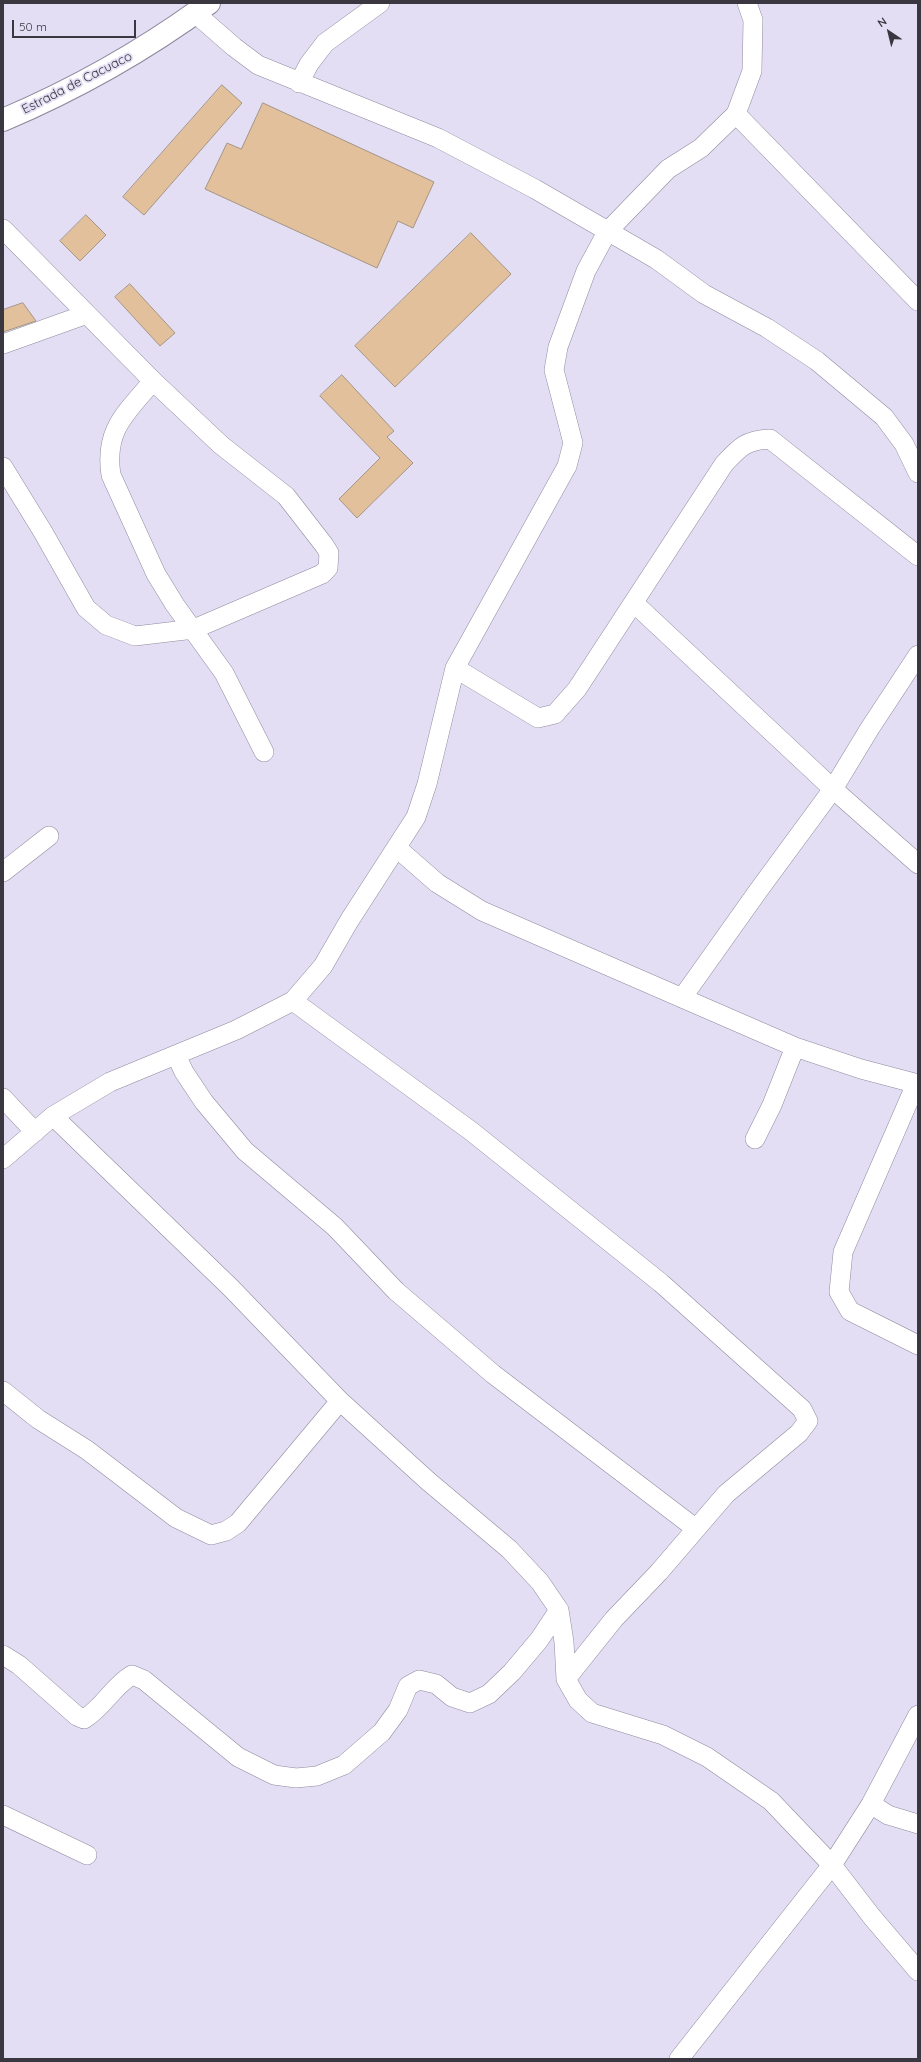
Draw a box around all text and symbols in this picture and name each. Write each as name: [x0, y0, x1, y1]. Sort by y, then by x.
scale bar: [14, 12, 138, 38]
north arrow: [869, 12, 909, 52]
text: N: [875, 14, 889, 30]
text: 50 m: [19, 19, 47, 34]
street label: Estrada de Cacuaco: [19, 48, 135, 118]

